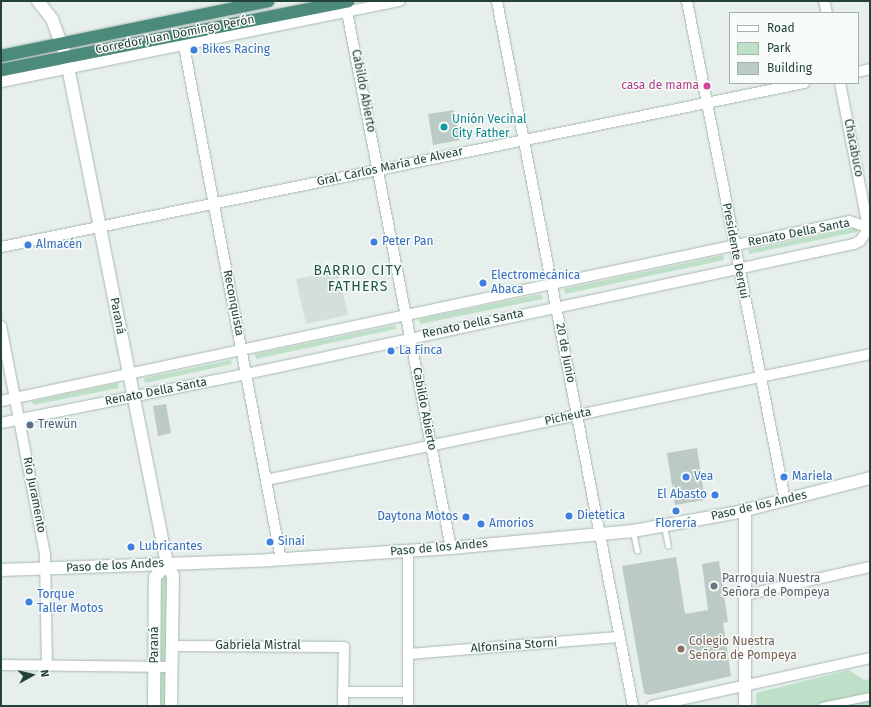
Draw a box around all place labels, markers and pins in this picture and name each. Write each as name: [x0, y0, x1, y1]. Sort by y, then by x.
place label: Bikes Racing: [202, 43, 270, 57]
marker: Bikes Racing: [189, 45, 199, 55]
place label: casa de mama: [621, 79, 699, 93]
marker: casa de mama: [702, 81, 712, 91]
place label: Unión Vecinal City Father: [452, 113, 527, 141]
marker: Unión Vecinal City Father: [439, 122, 449, 132]
place label: Peter Pan: [382, 235, 434, 249]
marker: Peter Pan: [369, 237, 379, 247]
place label: Almacén: [36, 238, 82, 252]
marker: Almacén: [23, 240, 33, 250]
place label: Electromecánica Abaca: [491, 269, 580, 297]
marker: Electromecánica Abaca: [478, 278, 488, 288]
place label: La Finca: [399, 344, 443, 358]
marker: La Finca: [386, 346, 396, 356]
place label: Trewün: [38, 418, 77, 432]
marker: Trewün: [25, 420, 35, 430]
place label: Vea: [694, 470, 713, 484]
place label: Mariela: [792, 470, 832, 484]
marker: Vea: [681, 472, 691, 482]
marker: Mariela: [779, 472, 789, 482]
place label: El Abasto: [657, 488, 707, 502]
marker: El Abasto: [710, 490, 720, 500]
marker: Florería: [671, 506, 681, 516]
place label: Dietetica: [577, 509, 625, 523]
place label: Daytona Motos: [377, 510, 458, 524]
marker: Dietetica: [564, 511, 574, 521]
marker: Daytona Motos: [461, 512, 471, 522]
place label: Amorios: [489, 517, 534, 531]
place label: Florería: [655, 517, 697, 531]
marker: Amorios: [476, 519, 486, 529]
place label: Sinai: [278, 535, 305, 549]
marker: Sinai: [265, 537, 275, 547]
place label: Lubricantes: [139, 540, 202, 554]
marker: Lubricantes: [126, 542, 136, 552]
place label: Parroquia Nuestra Señora de Pompeya: [722, 572, 830, 600]
marker: Parroquia Nuestra Señora de Pompeya: [709, 581, 719, 591]
place label: Torque Taller Motos: [37, 588, 103, 616]
marker: Torque Taller Motos: [24, 597, 34, 607]
place label: Colegio Nuestra Señora de Pompeya: [689, 635, 797, 663]
marker: Colegio Nuestra Señora de Pompeya: [676, 644, 686, 654]

